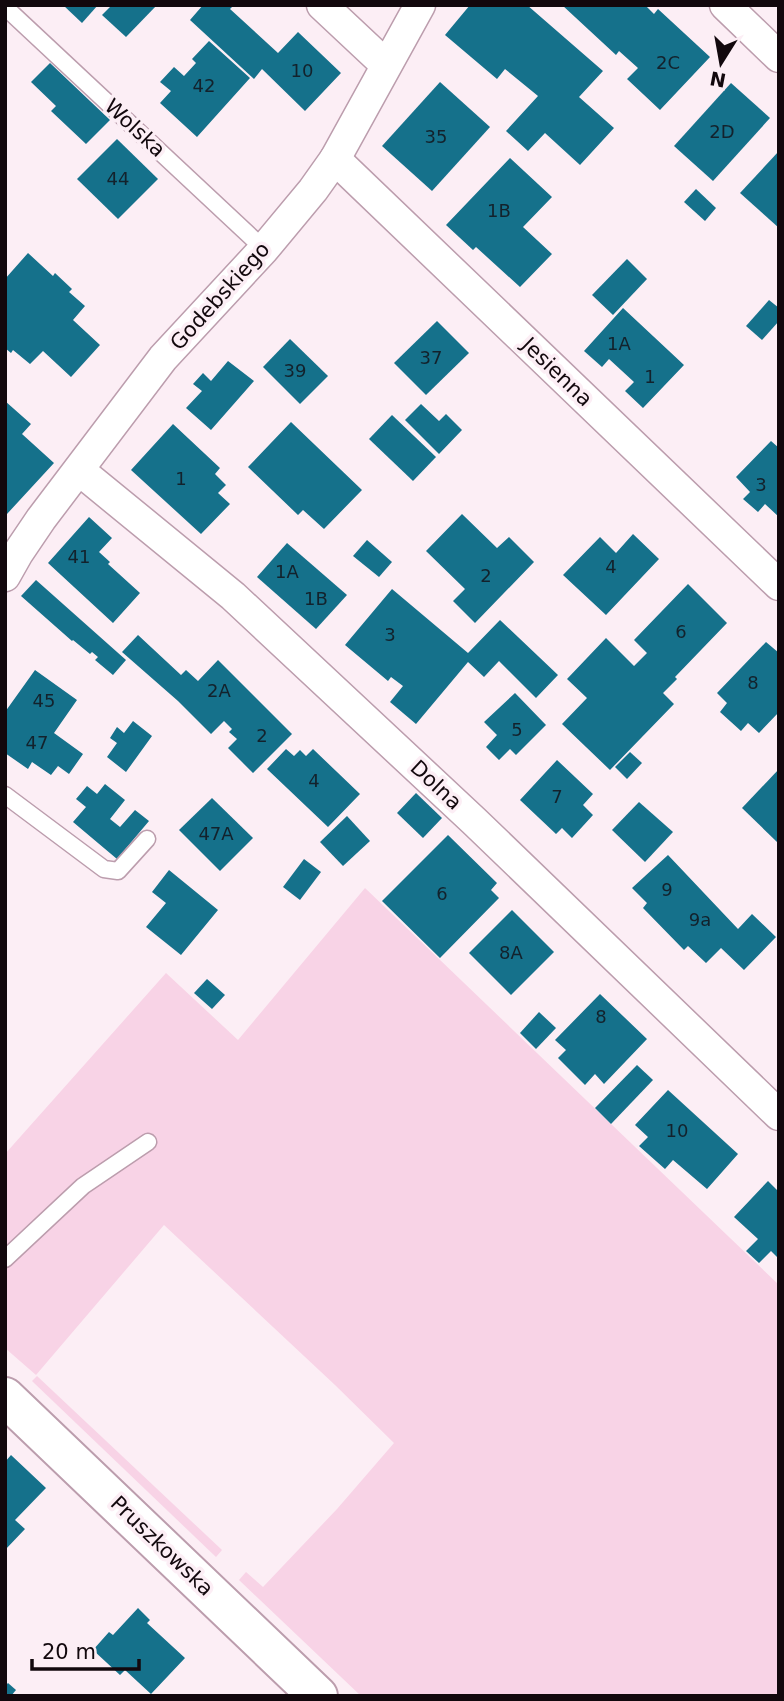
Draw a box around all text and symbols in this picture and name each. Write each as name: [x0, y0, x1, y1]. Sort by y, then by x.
north arrow: [686, 28, 756, 98]
house number: 2C: [656, 52, 680, 73]
house number: 10: [291, 60, 313, 81]
text: N: [708, 67, 728, 92]
house number: 42: [193, 75, 215, 96]
street label: Wolska: [100, 94, 170, 162]
house number: 2D: [709, 121, 735, 142]
house number: 35: [425, 126, 447, 147]
house number: 44: [107, 168, 129, 189]
house number: 1B: [487, 200, 511, 221]
street label: Godebskiego: [165, 237, 275, 355]
street label: Jesienna: [515, 331, 597, 411]
house number: 1A: [607, 333, 632, 354]
house number: 37: [420, 347, 442, 368]
house number: 39: [284, 360, 306, 381]
house number: 1: [644, 366, 656, 387]
house number: 1: [175, 468, 187, 489]
house number: 3: [755, 474, 767, 495]
house number: 41: [68, 546, 90, 567]
house number: 4: [605, 556, 617, 577]
house number: 1A: [275, 561, 300, 582]
house number: 2: [480, 565, 492, 586]
house number: 1B: [304, 588, 328, 609]
house number: 6: [675, 621, 687, 642]
house number: 3: [384, 624, 396, 645]
house number: 8: [747, 672, 759, 693]
house number: 2A: [207, 680, 232, 701]
house number: 45: [33, 690, 55, 711]
house number: 5: [511, 719, 523, 740]
house number: 2: [256, 725, 268, 746]
house number: 47: [26, 732, 48, 753]
street label: Dolna: [405, 755, 467, 815]
house number: 4: [308, 770, 320, 791]
house number: 7: [551, 786, 563, 807]
house number: 47A: [198, 823, 234, 844]
house number: 9: [661, 879, 673, 900]
house number: 6: [436, 883, 448, 904]
house number: 9a: [689, 909, 711, 930]
house number: 8A: [499, 942, 524, 963]
house number: 8: [595, 1006, 607, 1027]
house number: 10: [666, 1120, 688, 1141]
street label: Pruszkowska: [106, 1491, 218, 1601]
scale bar: [32, 1628, 138, 1672]
text: 20 m: [42, 1640, 96, 1664]

